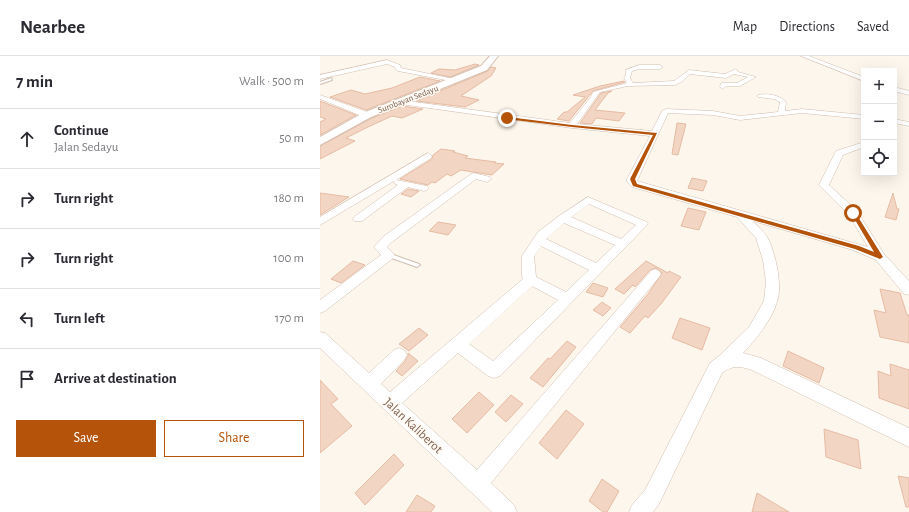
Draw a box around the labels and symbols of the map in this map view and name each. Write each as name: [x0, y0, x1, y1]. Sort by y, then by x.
street label: Surobayan Sedayu: [377, 84, 440, 115]
route end: [498, 109, 516, 127]
route start: [844, 204, 862, 222]
street label: Jalan Kaliberot: [381, 396, 445, 456]

